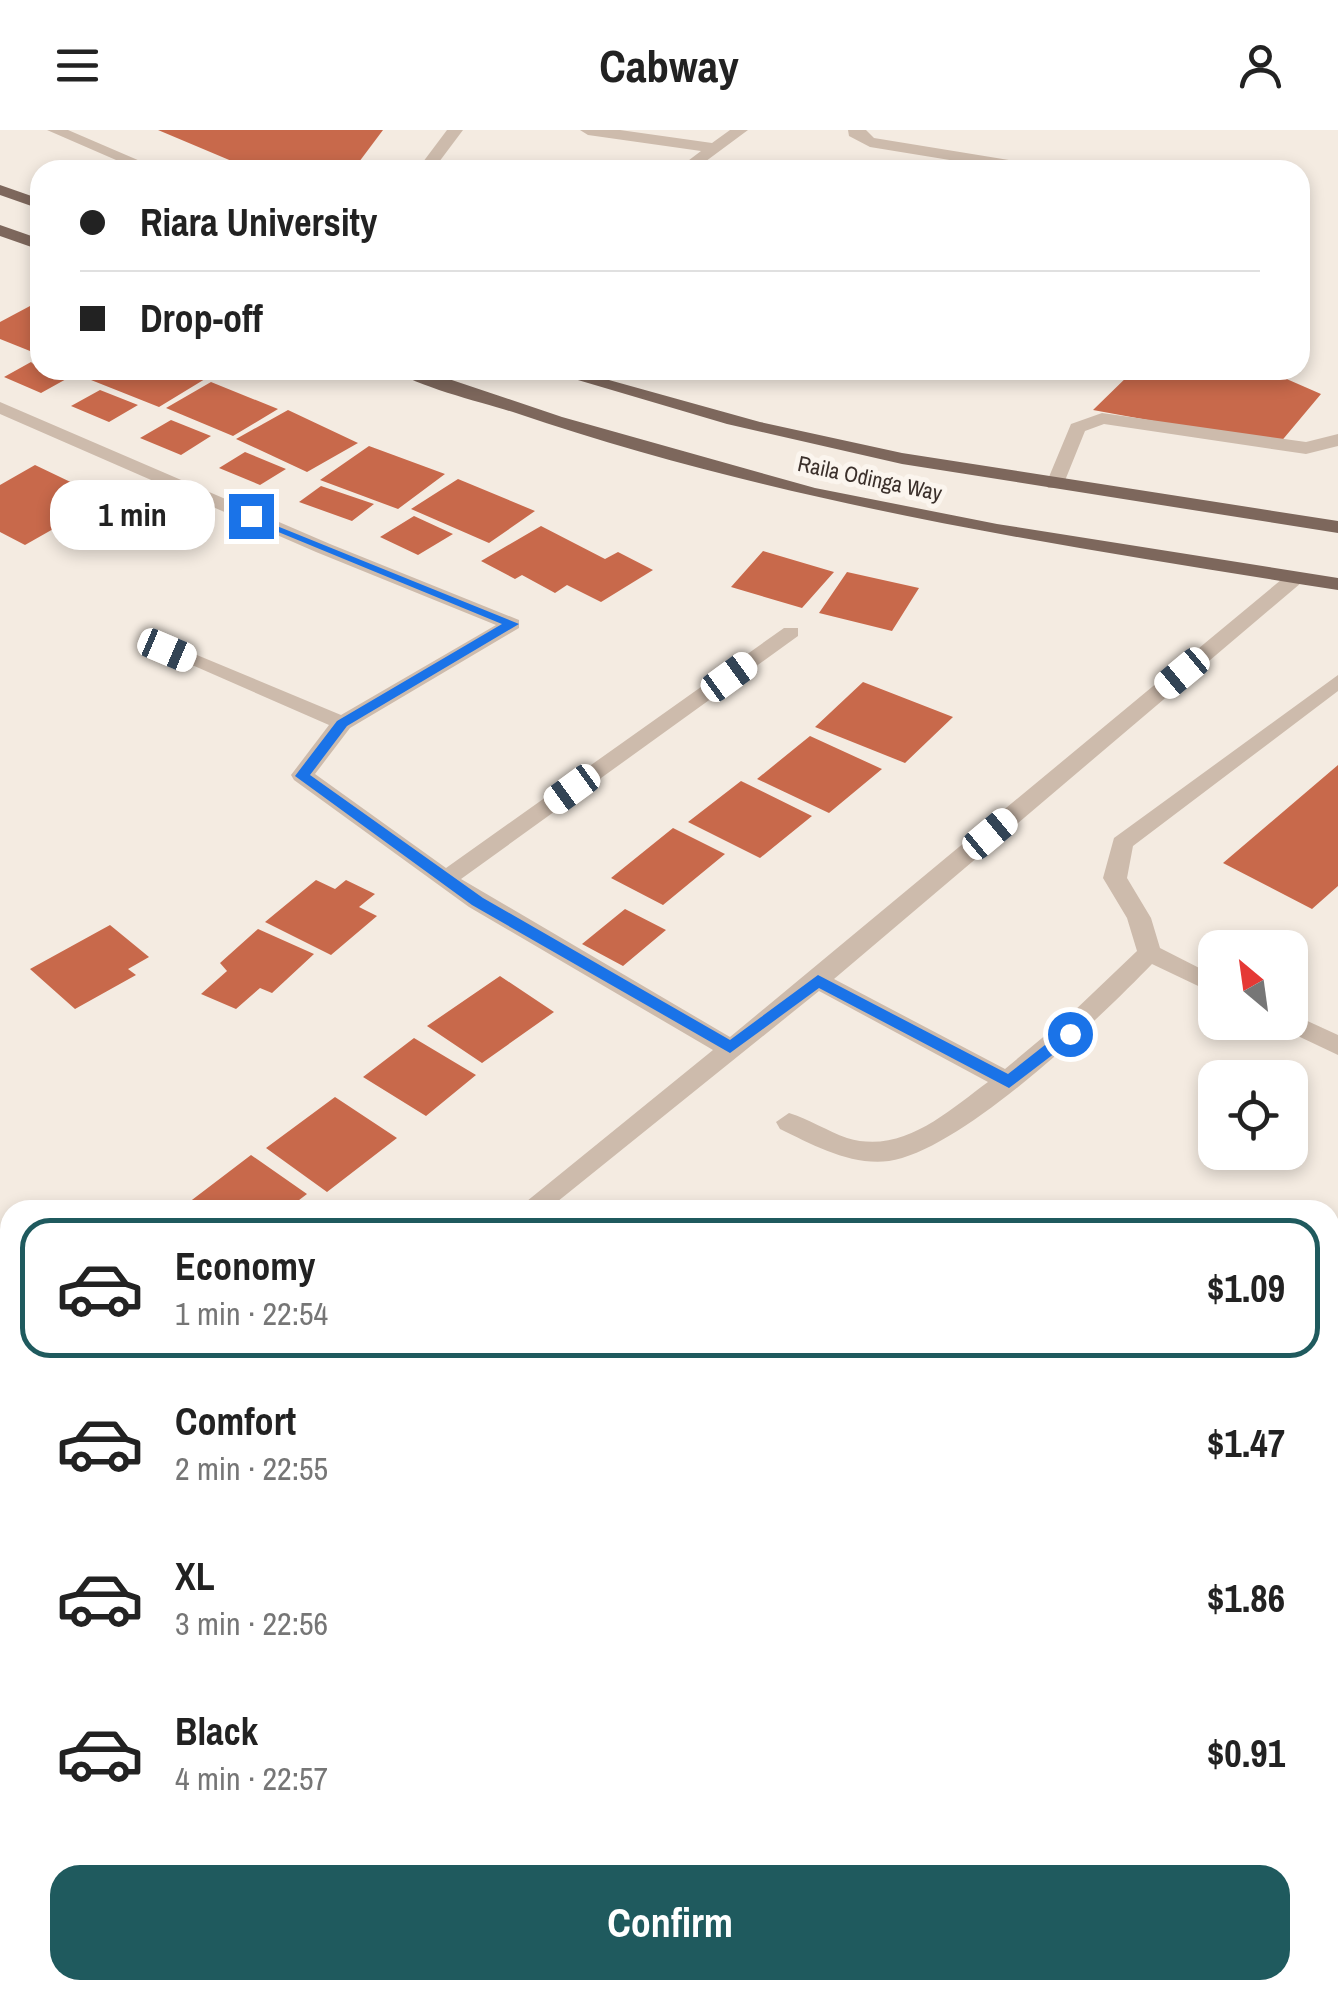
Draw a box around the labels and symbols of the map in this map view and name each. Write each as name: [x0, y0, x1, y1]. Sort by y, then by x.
street label: Raila Odinga Way: [795, 448, 945, 508]
callout: 1 min: [51, 481, 216, 551]
route end: [229, 494, 274, 539]
car: [134, 624, 200, 676]
car: [1149, 642, 1215, 704]
car: [696, 647, 762, 707]
car: [539, 759, 605, 819]
car: [957, 803, 1023, 865]
north arrow: [1198, 930, 1308, 1040]
route start: [1048, 1012, 1093, 1057]

